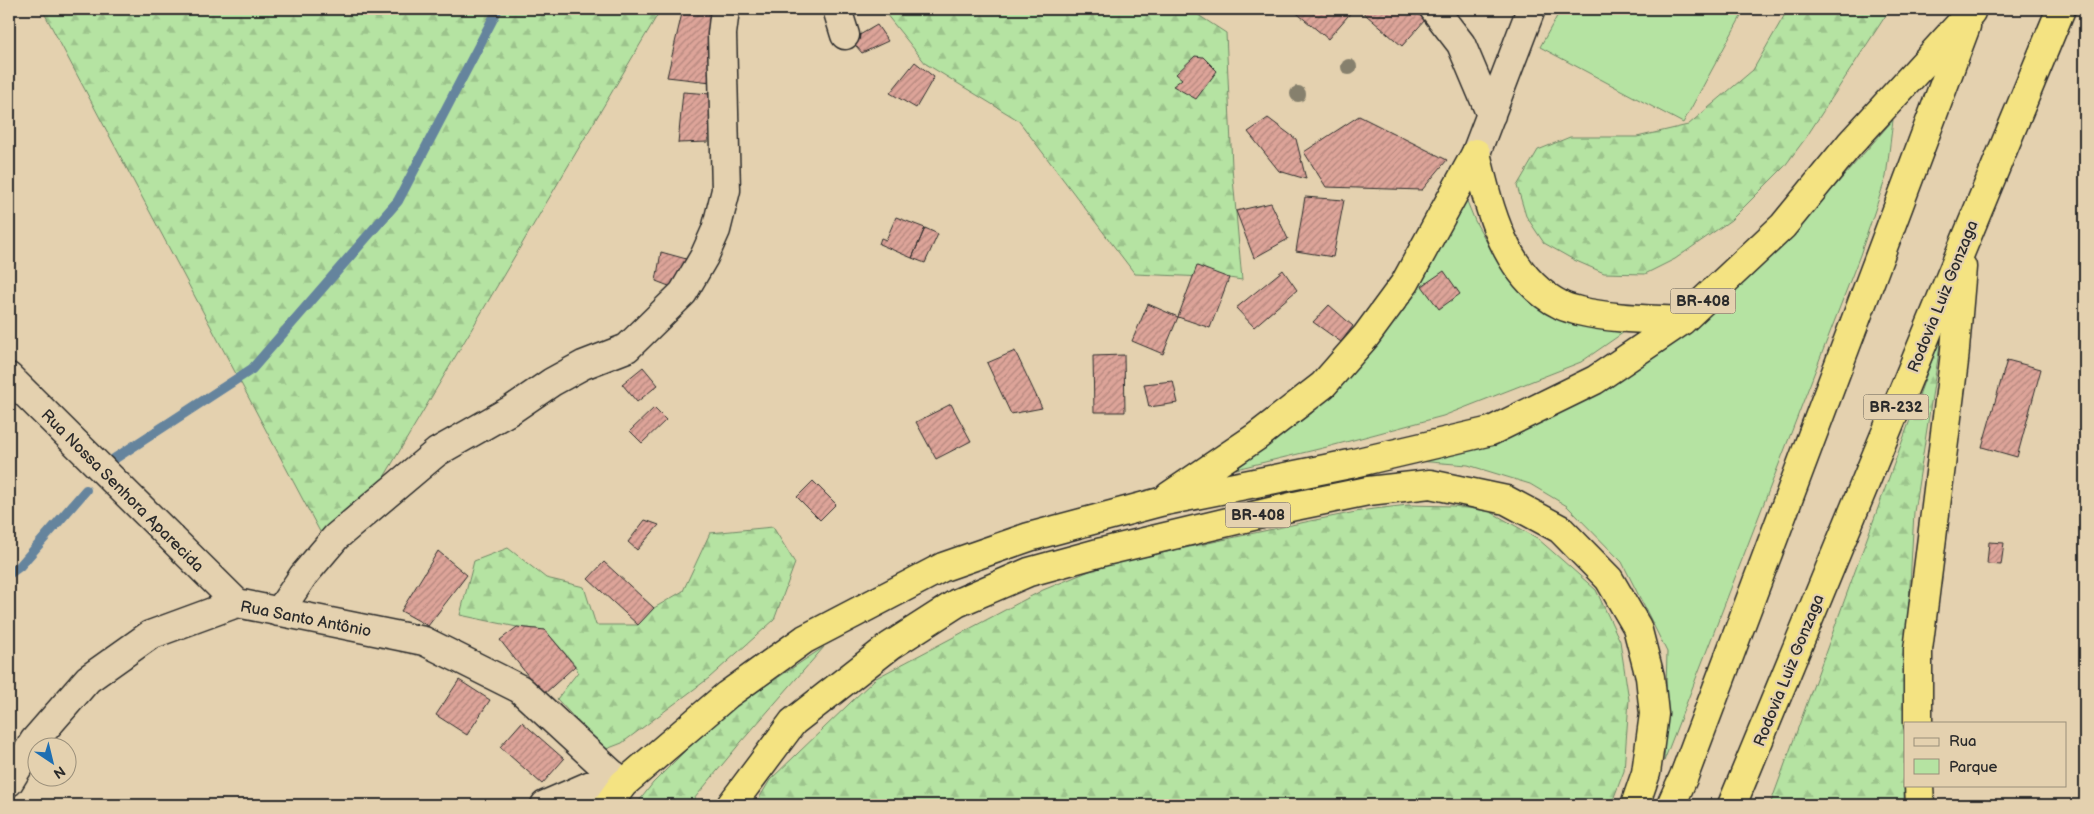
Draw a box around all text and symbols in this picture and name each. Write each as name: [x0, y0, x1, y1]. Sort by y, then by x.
street label: Rodovia Luiz Gonzaga: [1904, 218, 1983, 375]
road number: BR-408: [1670, 288, 1736, 314]
road number: BR-232: [1864, 394, 1928, 420]
street label: Rua Nossa Senhora Aparecida: [37, 406, 207, 576]
road number: BR-408: [1226, 502, 1290, 528]
street label: Rodovia Luiz Gonzaga: [1750, 592, 1829, 749]
street label: Rua Santo Antônio: [239, 597, 373, 641]
legend: [1904, 722, 2066, 786]
text: Rua: [1949, 732, 1977, 751]
north arrow: [28, 736, 78, 786]
text: Parque: [1949, 758, 1998, 777]
text: N: [50, 762, 68, 782]

